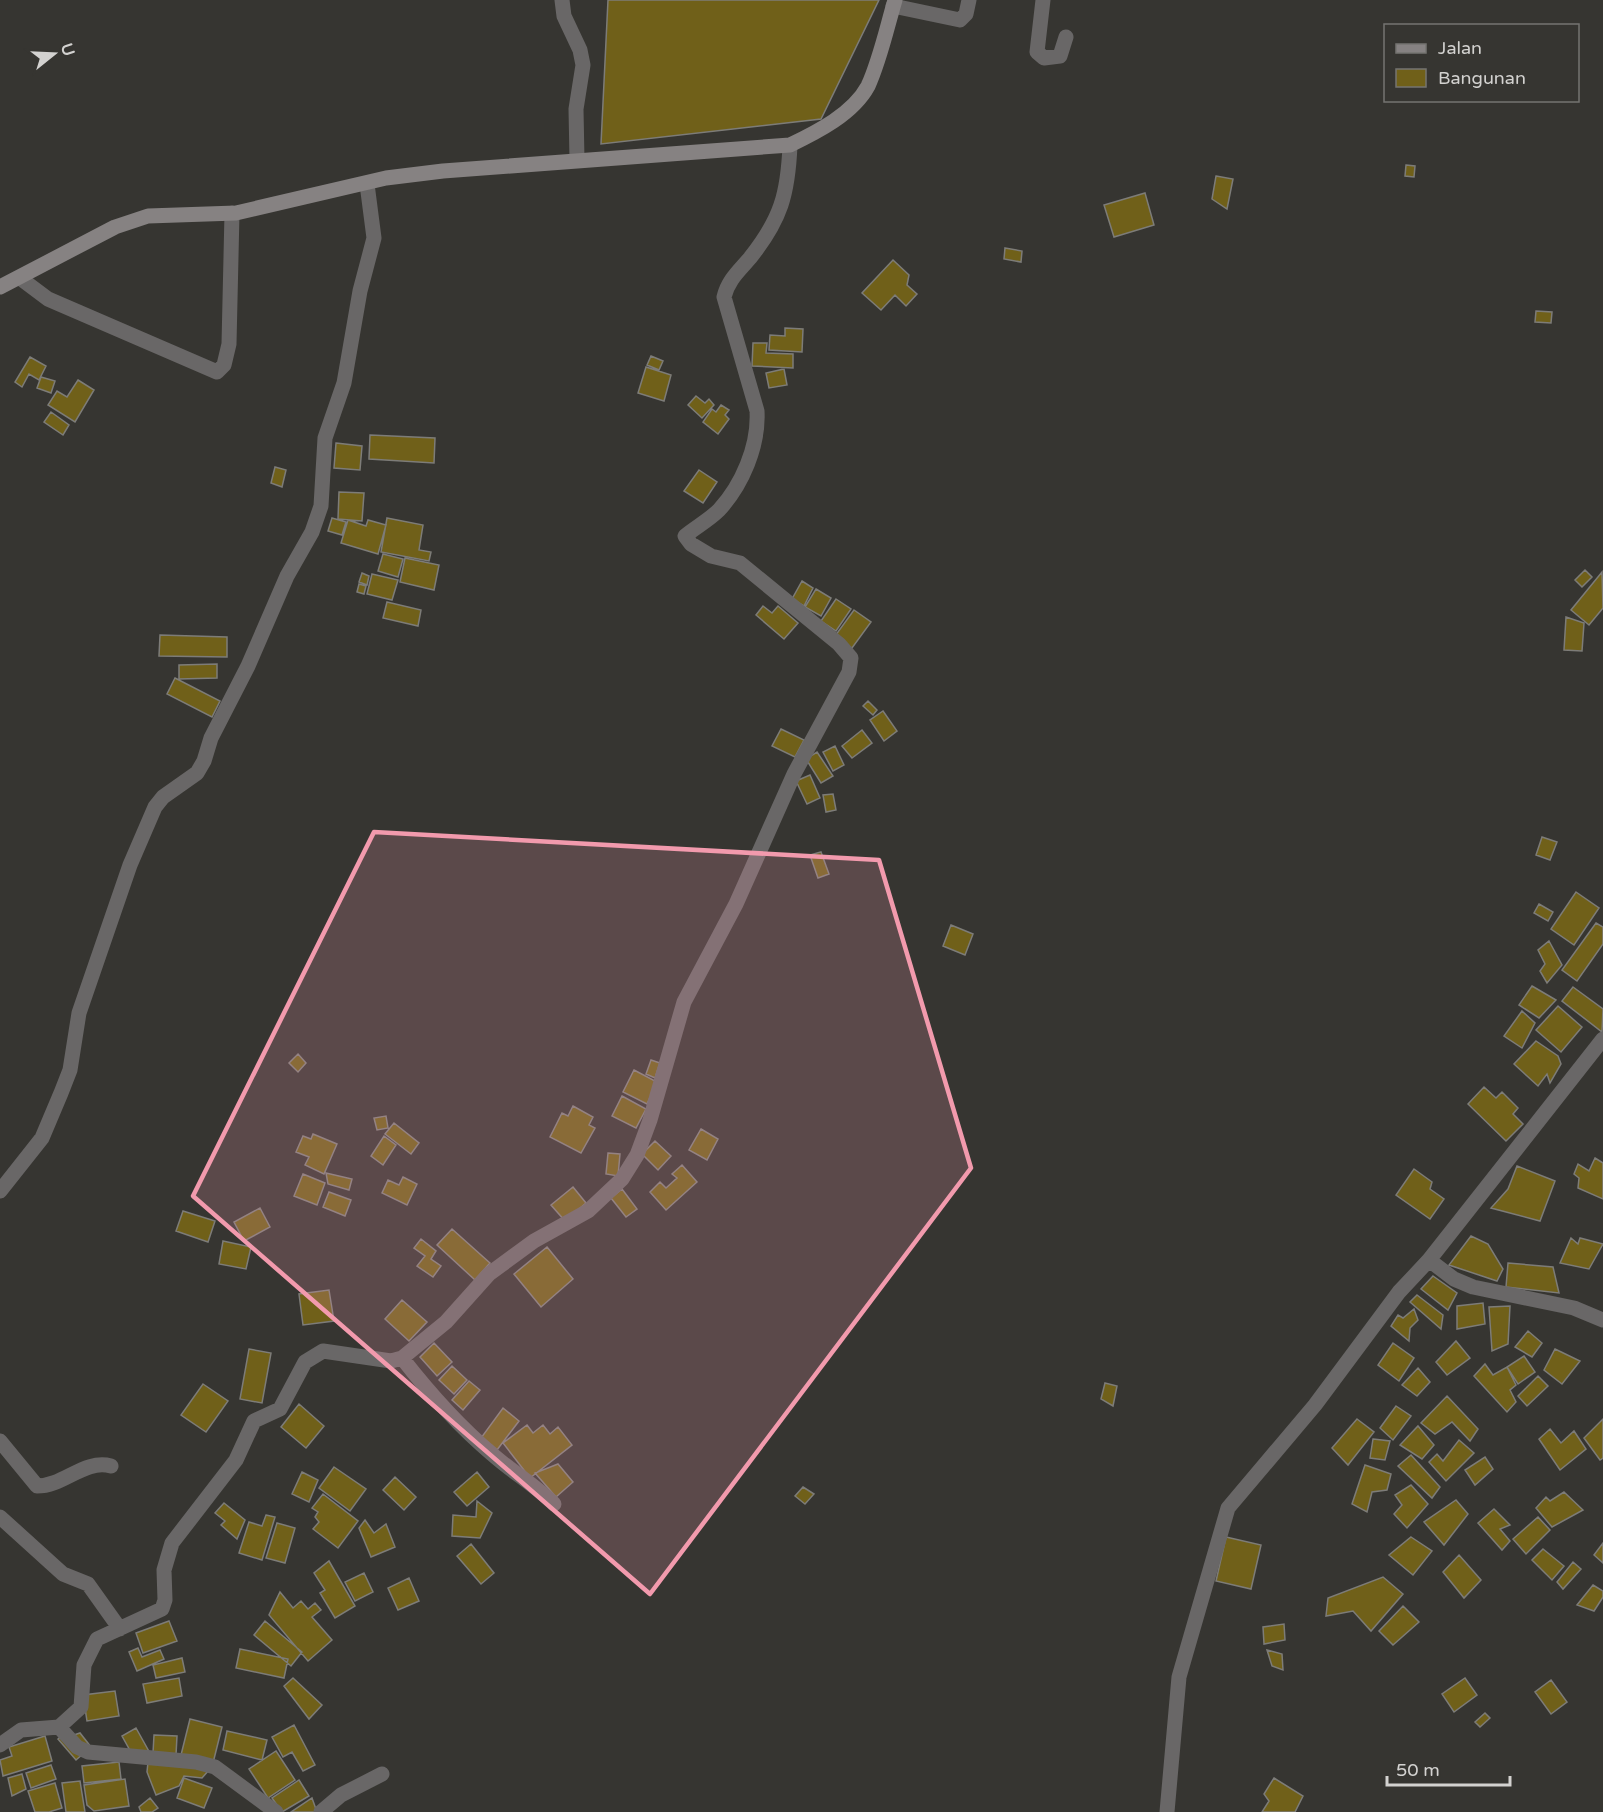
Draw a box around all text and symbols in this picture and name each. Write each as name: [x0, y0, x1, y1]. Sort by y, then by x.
north arrow: [24, 24, 84, 84]
legend: [1384, 24, 1579, 102]
text: Jalan: [1438, 37, 1482, 59]
text: U: [56, 41, 79, 59]
text: Bangunan: [1438, 67, 1526, 89]
scale bar: [1387, 1749, 1510, 1787]
text: 50 m: [1396, 1759, 1440, 1781]

